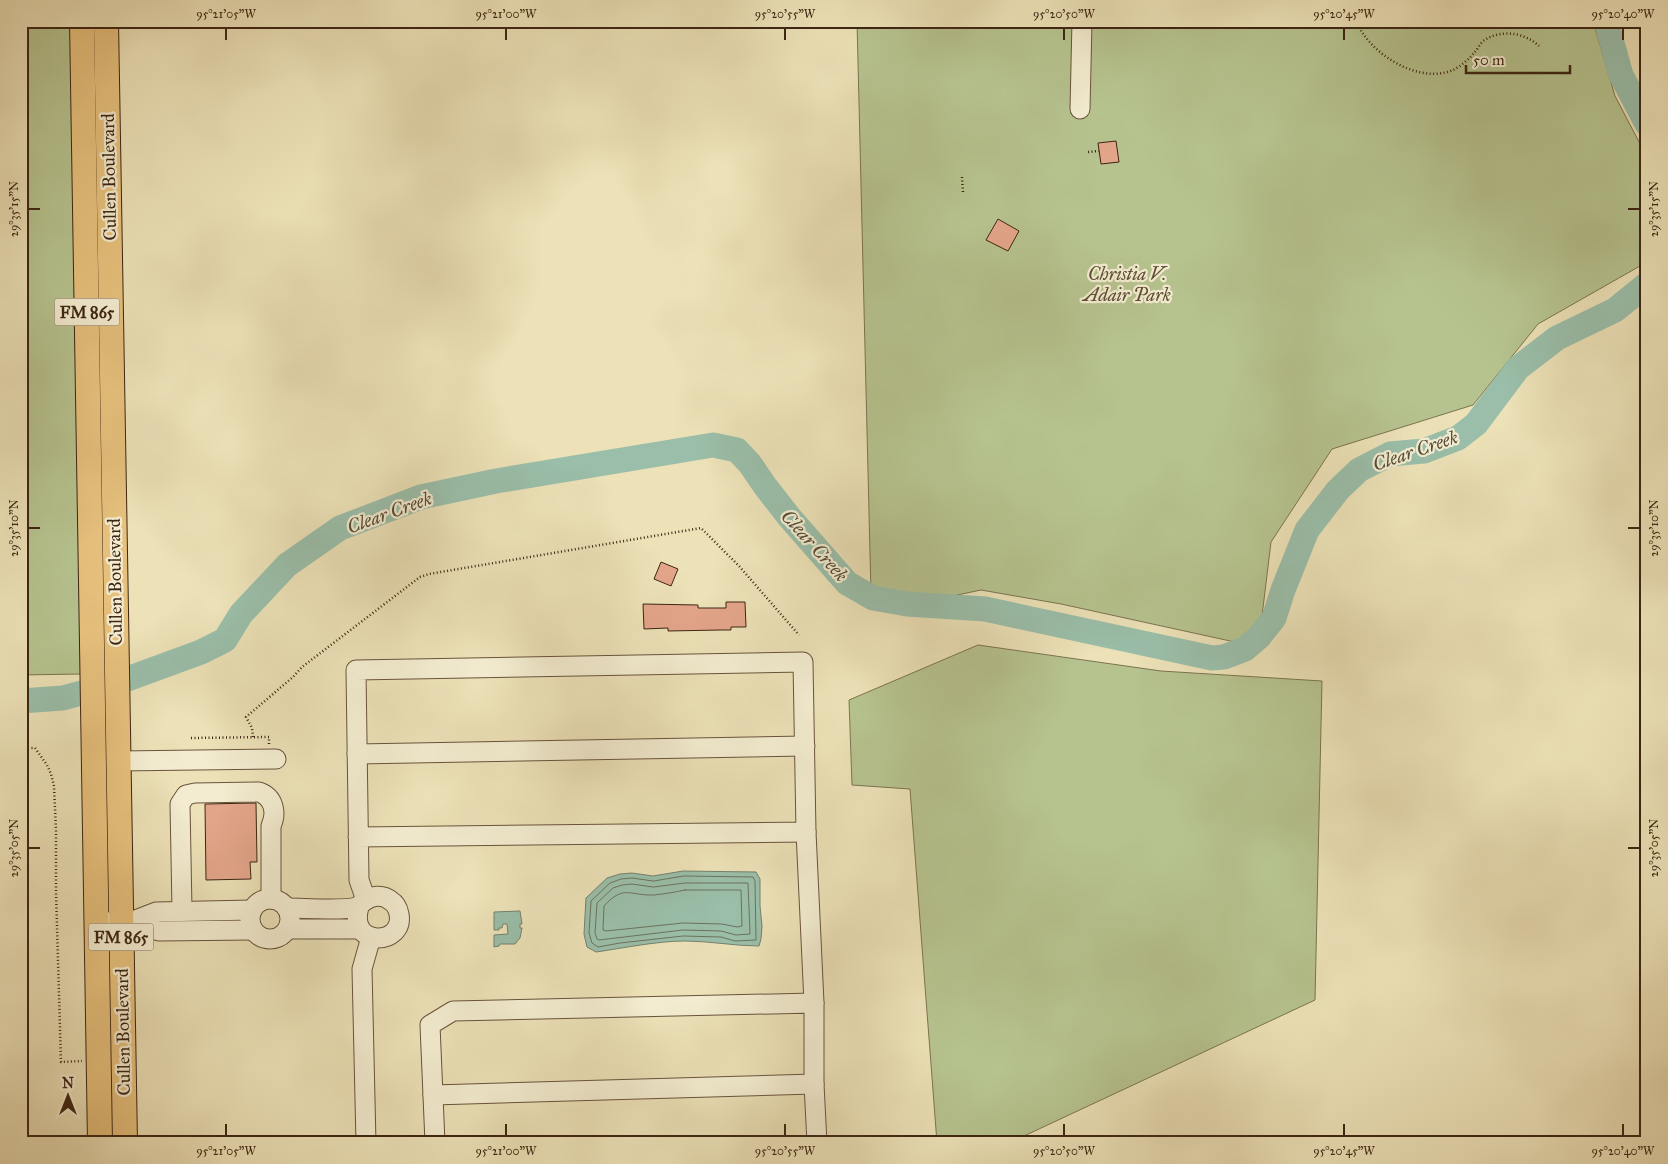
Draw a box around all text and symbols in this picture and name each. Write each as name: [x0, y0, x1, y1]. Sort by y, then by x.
text: 95°21'05"W: [196, 7, 256, 21]
text: 95°21'00"W: [476, 7, 537, 21]
text: 95°20'55"W: [755, 7, 816, 21]
text: 95°20'50"W: [1033, 7, 1096, 21]
text: 95°20'45"W: [1313, 7, 1375, 21]
text: 95°20'40"W: [1592, 7, 1655, 21]
scale bar: [1466, 42, 1569, 74]
text: 50 m: [1473, 51, 1505, 69]
street label: Cullen Boulevard: [97, 113, 121, 241]
text: 29°35'15"N: [7, 181, 21, 237]
text: 29°35'15"N: [1647, 181, 1661, 237]
park label: Christia V. Adair Park: [1081, 263, 1171, 306]
road number: FM 865: [54, 298, 120, 326]
water label: Clear Creek: [1369, 425, 1461, 476]
water label: Clear Creek: [344, 486, 435, 538]
text: 29°35'10"N: [7, 499, 21, 557]
text: 29°35'10"N: [1647, 499, 1661, 557]
water label: Clear Creek: [776, 505, 853, 586]
street label: Cullen Boulevard: [103, 518, 127, 646]
text: 29°35'05"N: [7, 819, 21, 877]
text: 29°35'05"N: [1647, 819, 1661, 877]
road number: FM 865: [88, 924, 154, 950]
street label: Cullen Boulevard: [111, 968, 135, 1096]
north arrow: [42, 1072, 92, 1122]
text: N: [62, 1075, 74, 1092]
text: 95°21'05"W: [196, 1144, 256, 1158]
text: 95°21'00"W: [476, 1144, 537, 1158]
text: 95°20'55"W: [755, 1144, 816, 1158]
text: 95°20'50"W: [1033, 1144, 1096, 1158]
text: 95°20'45"W: [1313, 1144, 1375, 1158]
text: 95°20'40"W: [1592, 1144, 1655, 1158]

